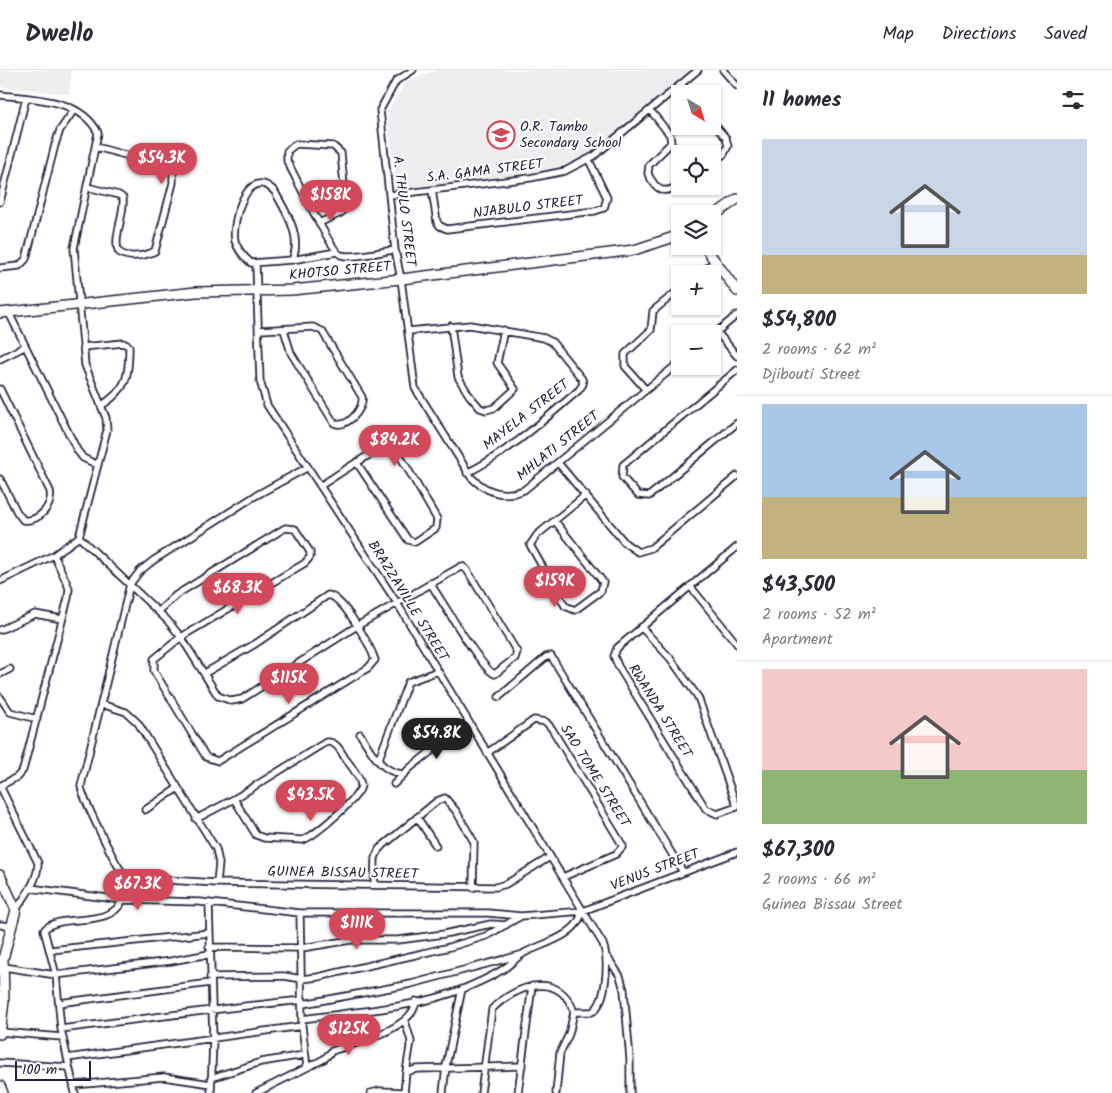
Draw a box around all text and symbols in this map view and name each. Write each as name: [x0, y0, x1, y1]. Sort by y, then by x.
text: Dwello: [25, 15, 93, 54]
text: Map: [882, 20, 914, 49]
text: Directions: [942, 20, 1016, 49]
text: Saved: [1044, 20, 1087, 49]
text: 11 homes: [762, 84, 841, 117]
north arrow: [671, 85, 721, 135]
map controls: [671, 85, 721, 375]
icon: filters: [1059, 86, 1087, 114]
place label: O.R. Tambo Secondary School: [520, 116, 622, 154]
school or university icon: O.R. Tambo Secondary School: [486, 120, 516, 150]
pin: $54.3K: [121, 142, 203, 185]
button: locate: [671, 145, 721, 195]
text: $54.3K: [138, 146, 186, 171]
street label: S.A. GAMA STREET: [425, 153, 546, 189]
street label: A. THULO STREET: [386, 154, 422, 269]
icon: home: [880, 171, 970, 261]
pin: $158K: [296, 180, 366, 222]
text: $158K: [310, 183, 352, 208]
street label: NJABULO STREET: [472, 189, 586, 225]
button: layers: [671, 205, 721, 255]
street label: KHOTSO STREET: [288, 255, 393, 286]
button: +: [671, 265, 721, 315]
text: $54,800: [762, 304, 836, 337]
button: −: [671, 325, 721, 375]
text: 2 rooms · 62 m²: [762, 337, 876, 362]
text: Djibouti Street: [762, 362, 861, 387]
street label: MAYELA STREET: [478, 373, 575, 456]
street label: MHLATI STREET: [512, 405, 605, 486]
pin: $84.2K: [354, 424, 436, 467]
text: $84.2K: [370, 428, 420, 453]
icon: home: [880, 437, 970, 527]
street label: BRAZZAVILLE STREET: [362, 536, 455, 667]
pin: $159K: [520, 566, 590, 608]
text: $159K: [535, 569, 575, 594]
text: $43,500: [762, 569, 835, 602]
pin: $68.3K: [197, 572, 279, 615]
text: $68.3K: [213, 576, 263, 601]
text: 2 rooms · 52 m²: [762, 602, 876, 627]
text: Apartment: [762, 627, 833, 652]
street label: RWANDA STREET: [622, 660, 699, 764]
pin: $115K: [254, 662, 324, 705]
text: $115K: [271, 666, 307, 691]
icon: home: [880, 702, 970, 792]
pin: $54.8K: [396, 718, 478, 760]
street label: SAO TOME STREET: [554, 720, 636, 833]
text: $54.8K: [412, 721, 462, 746]
pin: $43.5K: [270, 780, 352, 822]
text: $43.5K: [287, 783, 335, 808]
text: $67,300: [762, 834, 834, 867]
street label: VENUS STREET: [607, 842, 704, 897]
street label: GUINEA BISSAU STREET: [267, 861, 420, 885]
text: 2 rooms · 66 m²: [762, 867, 876, 892]
pin: $67.3K: [97, 868, 179, 911]
text: $67.3K: [114, 872, 162, 897]
text: Guinea Bissau Street: [762, 892, 903, 917]
pin: $111K: [322, 908, 392, 950]
text: $111K: [340, 911, 374, 936]
pin: $125K: [314, 1014, 384, 1056]
text: $125K: [328, 1017, 370, 1042]
scale bar: [15, 1058, 91, 1081]
text: 100 m: [22, 1059, 57, 1081]

